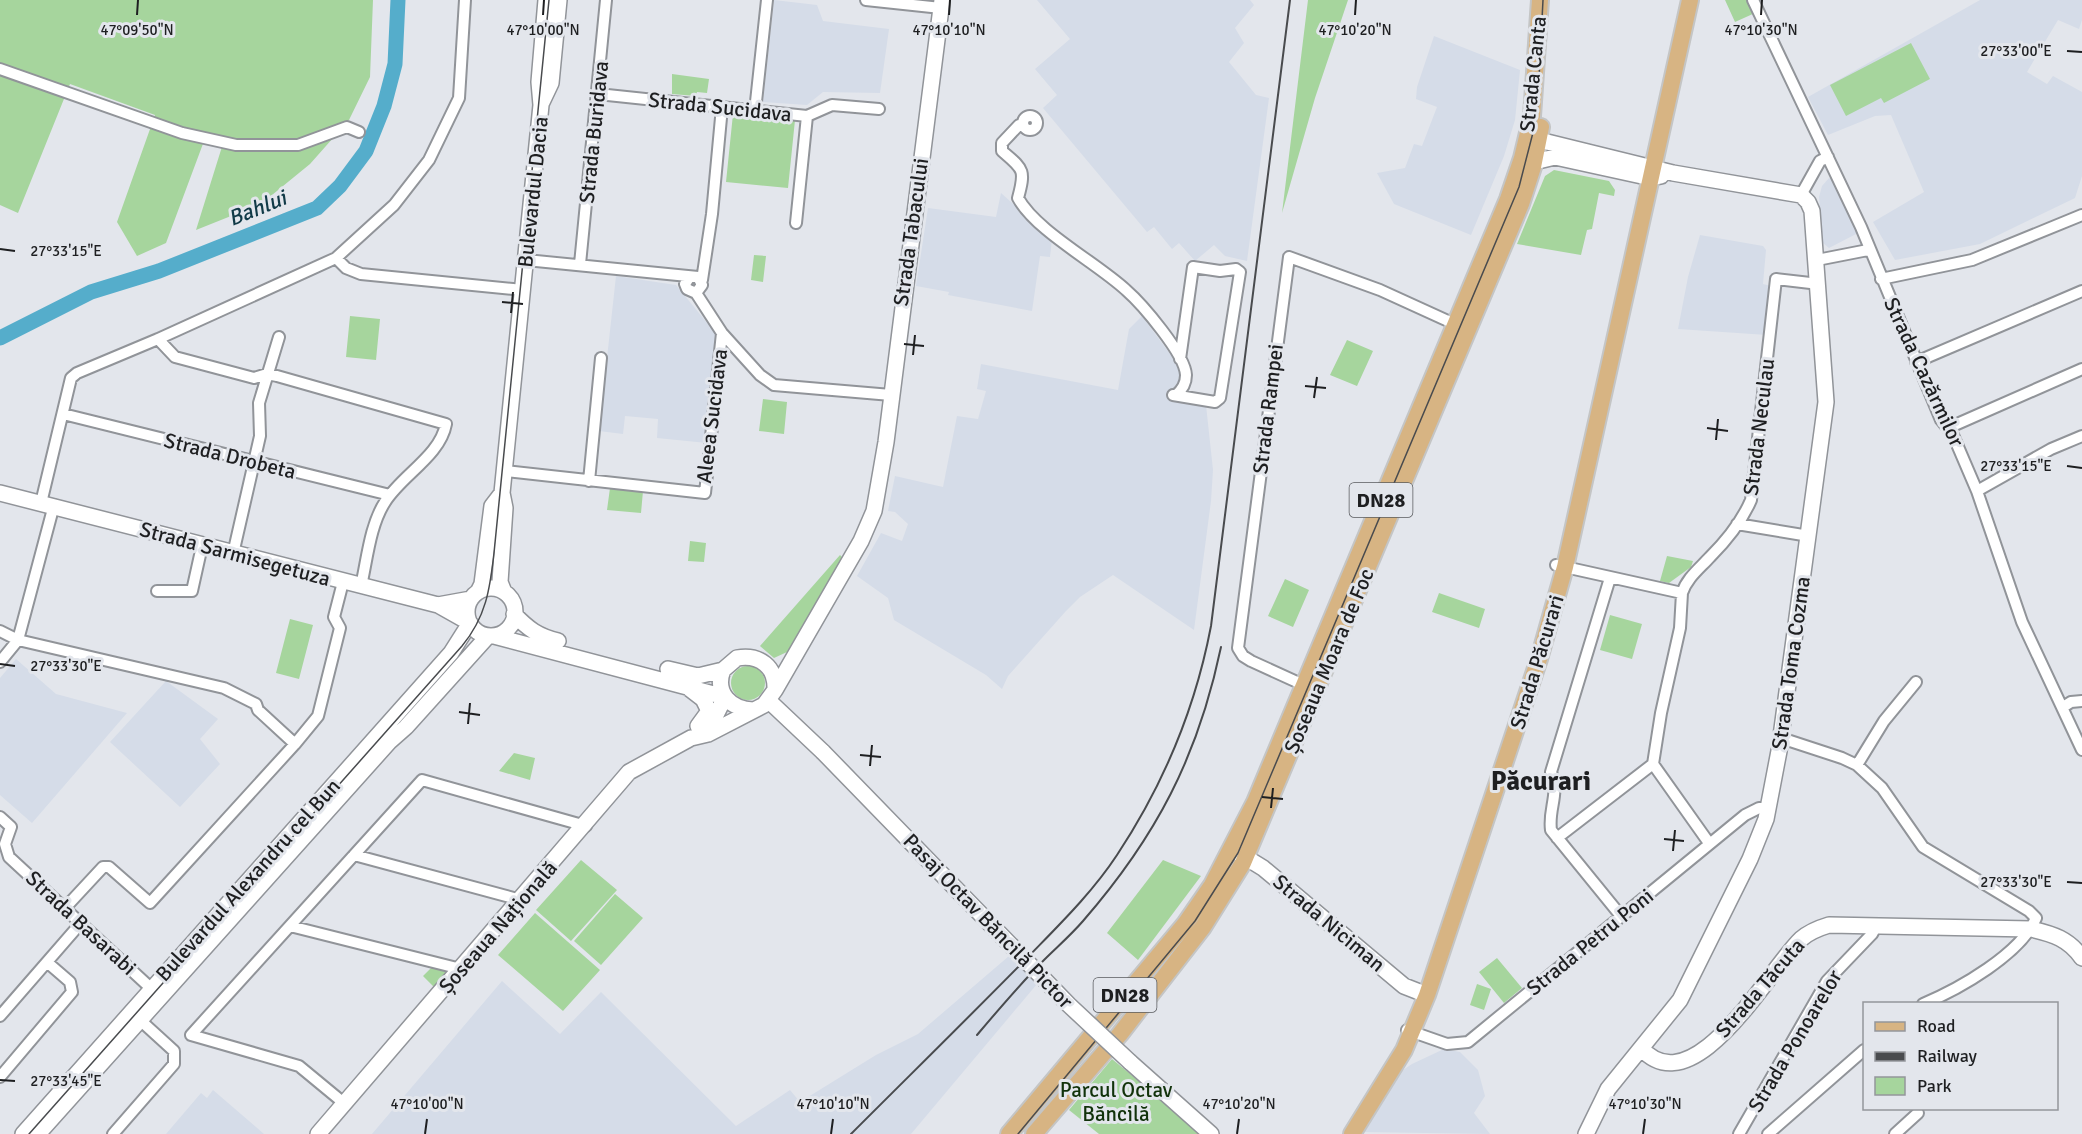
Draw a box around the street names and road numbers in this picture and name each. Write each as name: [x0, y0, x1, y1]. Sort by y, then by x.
street label: Strada Canta: [1514, 15, 1552, 133]
street label: Strada Buridava: [574, 59, 614, 205]
street label: Strada Sucidava: [647, 87, 793, 127]
street label: Bulevardul Dacia: [512, 115, 554, 269]
street label: Strada Tabacului: [888, 156, 934, 308]
street label: Strada Cazărmilor: [1878, 293, 1970, 451]
street label: Strada Rampei: [1247, 343, 1289, 475]
street label: Aleea Sucidava: [691, 347, 733, 485]
street label: Strada Neculau: [1738, 357, 1780, 497]
street label: Strada Drobeta: [161, 427, 299, 485]
road number: DN28: [1350, 483, 1412, 517]
street label: Strada Sarmisegetuza: [137, 516, 333, 592]
street label: Șoseaua Moara de Foc: [1278, 564, 1380, 757]
street label: Strada Toma Cozma: [1766, 575, 1816, 751]
street label: Strada Păcurari: [1504, 592, 1570, 732]
street label: Bulevardul Alexandru cel Bun: [150, 773, 346, 987]
street label: Pasaj Octav Băncilă Pictor: [898, 828, 1079, 1014]
street label: Șoseaua Națională: [433, 855, 563, 999]
street label: Strada Basarabi: [20, 865, 142, 981]
street label: Strada Niciman: [1268, 869, 1390, 977]
street label: Strada Petru Poni: [1521, 883, 1659, 1001]
street label: Strada Tăcuta: [1710, 933, 1810, 1043]
street label: Strada Ponoarelor: [1742, 965, 1848, 1117]
road number: DN28: [1094, 978, 1156, 1012]

